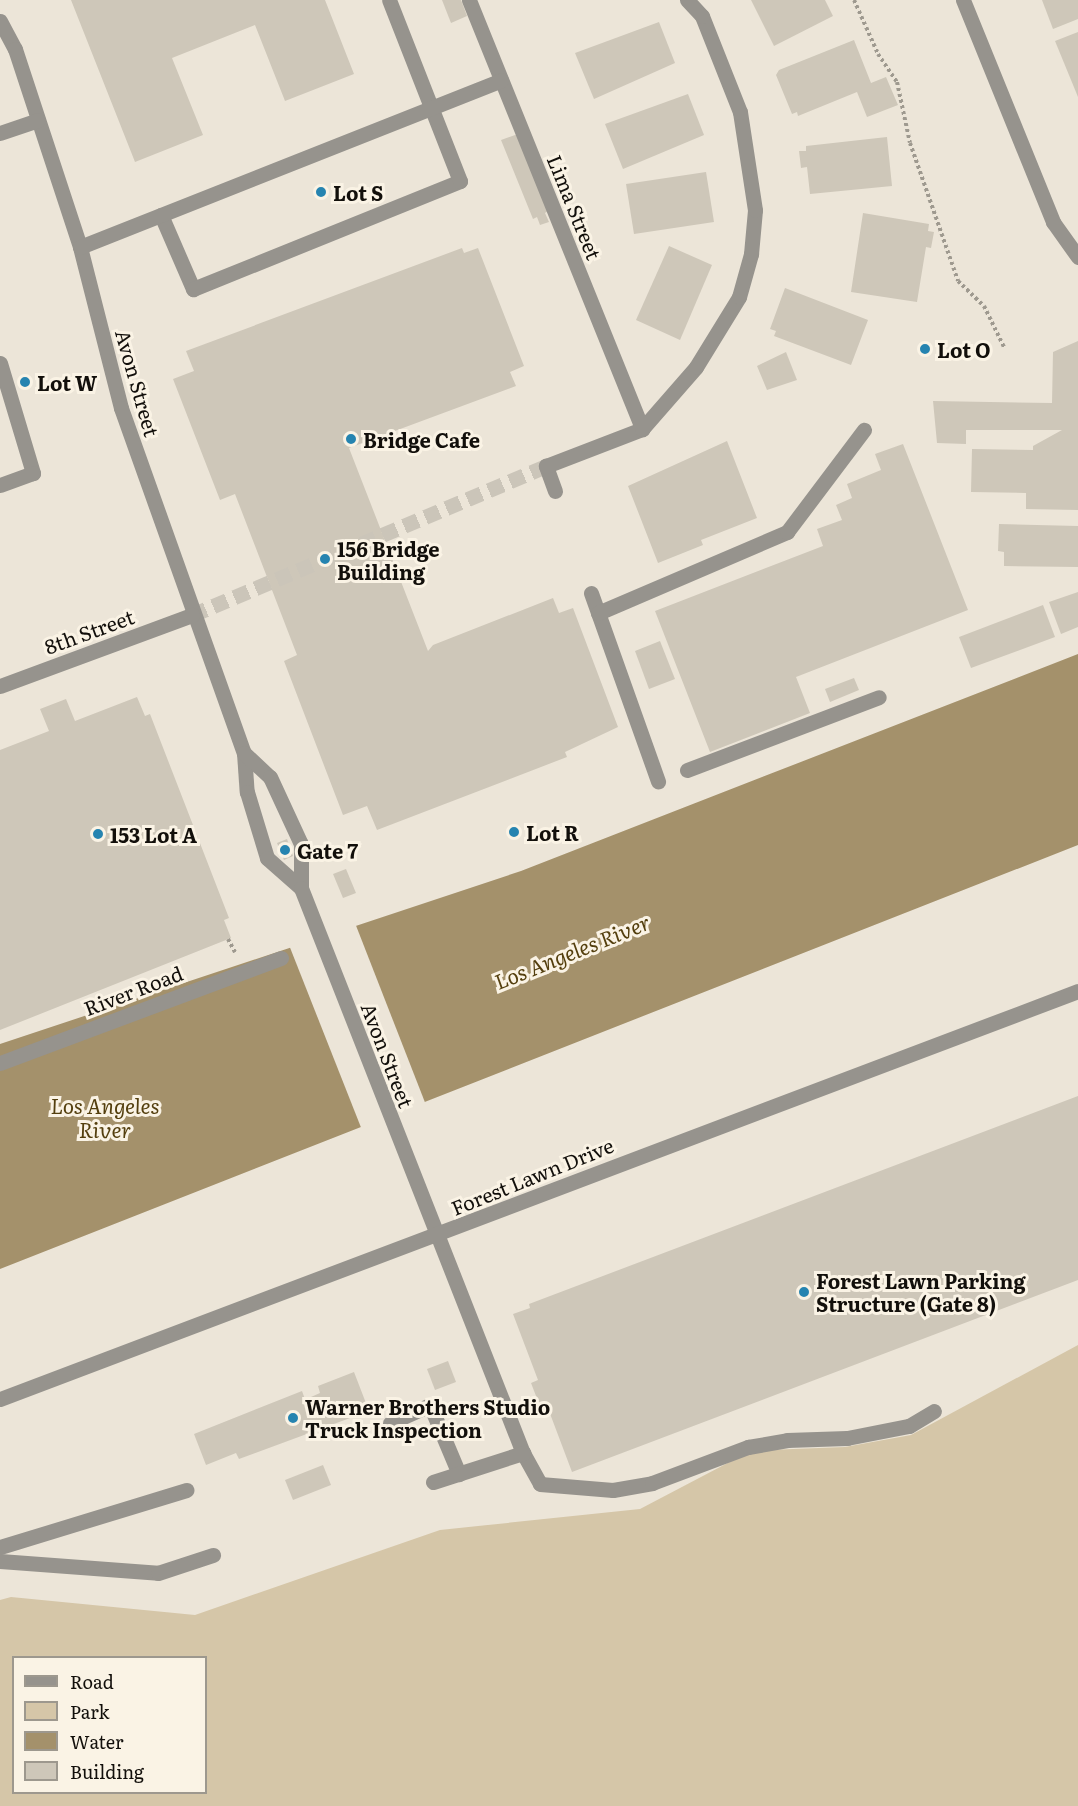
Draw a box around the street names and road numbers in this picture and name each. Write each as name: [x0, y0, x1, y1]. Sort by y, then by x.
street label: Lima Street: [543, 151, 607, 263]
street label: Avon Street: [111, 327, 165, 439]
street label: 8th Street: [41, 604, 137, 658]
street label: River Road: [80, 960, 186, 1020]
street label: Avon Street: [357, 999, 419, 1111]
street label: Forest Lawn Drive: [447, 1132, 617, 1220]

